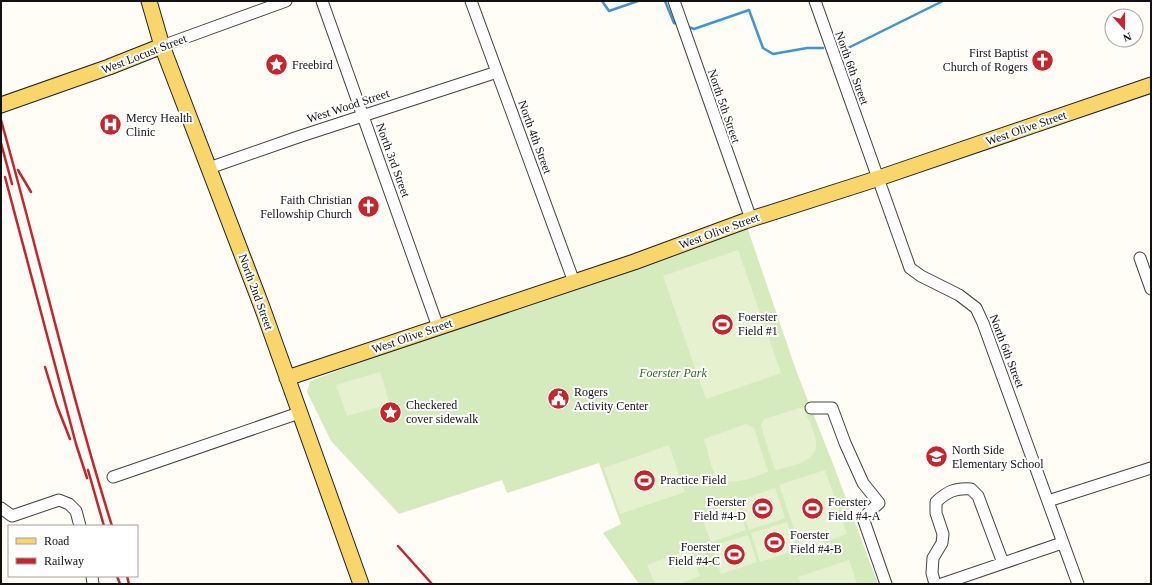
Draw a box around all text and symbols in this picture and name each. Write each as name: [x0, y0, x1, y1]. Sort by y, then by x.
north arrow: [1104, 8, 1144, 48]
street label: North 6th Street: [832, 29, 872, 107]
text: N: [1122, 30, 1133, 44]
street label: West Locust Street: [99, 31, 189, 77]
place label: First Baptist Church of Rogers: [943, 46, 1029, 74]
church icon: First Baptist Church of Rogers: [1030, 47, 1056, 73]
place icon: Freebird: [264, 52, 290, 78]
place label: Freebird: [292, 58, 333, 72]
street label: North 5th Street: [705, 67, 743, 145]
street label: West Wood Street: [305, 86, 392, 126]
street label: North 4th Street: [515, 98, 555, 176]
street label: West Olive Street: [984, 107, 1069, 148]
place label: Mercy Health Clinic: [126, 111, 192, 139]
hospital icon: Mercy Health Clinic: [98, 112, 124, 138]
street label: North 3rd Street: [373, 121, 413, 200]
place label: Faith Christian Fellowship Church: [260, 193, 352, 221]
church icon: Faith Christian Fellowship Church: [355, 194, 381, 220]
street label: West Olive Street: [677, 210, 762, 252]
street label: North 2nd Street: [236, 252, 276, 333]
place label: Foerster Field #1: [738, 310, 778, 338]
sports icon: Foerster Field #1: [709, 311, 735, 337]
street label: North 6th Street: [987, 312, 1028, 390]
street label: West Olive Street: [370, 315, 455, 356]
park label: Foerster Park: [638, 366, 707, 380]
place label: Rogers Activity Center: [574, 385, 648, 413]
public building icon: Rogers Activity Center: [546, 386, 572, 412]
place label: Checkered cover sidewalk: [406, 398, 478, 426]
place icon: Checkered cover sidewalk: [377, 399, 403, 425]
place label: North Side Elementary School: [952, 443, 1044, 471]
school or university icon: North Side Elementary School: [924, 444, 950, 470]
sports icon: Practice Field: [632, 467, 658, 493]
place label: Practice Field: [660, 473, 726, 487]
place label: Foerster Field #4-D: [694, 495, 746, 523]
place label: Foerster Field #4-A: [828, 495, 881, 523]
sports icon: Foerster Field #4-D: [749, 496, 775, 522]
sports icon: Foerster Field #4-A: [800, 496, 826, 522]
legend: [8, 525, 138, 577]
place label: Foerster Field #4-B: [790, 528, 842, 556]
sports icon: Foerster Field #4-B: [761, 529, 787, 555]
text: Road: [44, 534, 69, 548]
place label: Foerster Field #4-C: [668, 540, 720, 568]
sports icon: Foerster Field #4-C: [722, 541, 748, 567]
text: Railway: [44, 554, 84, 568]

